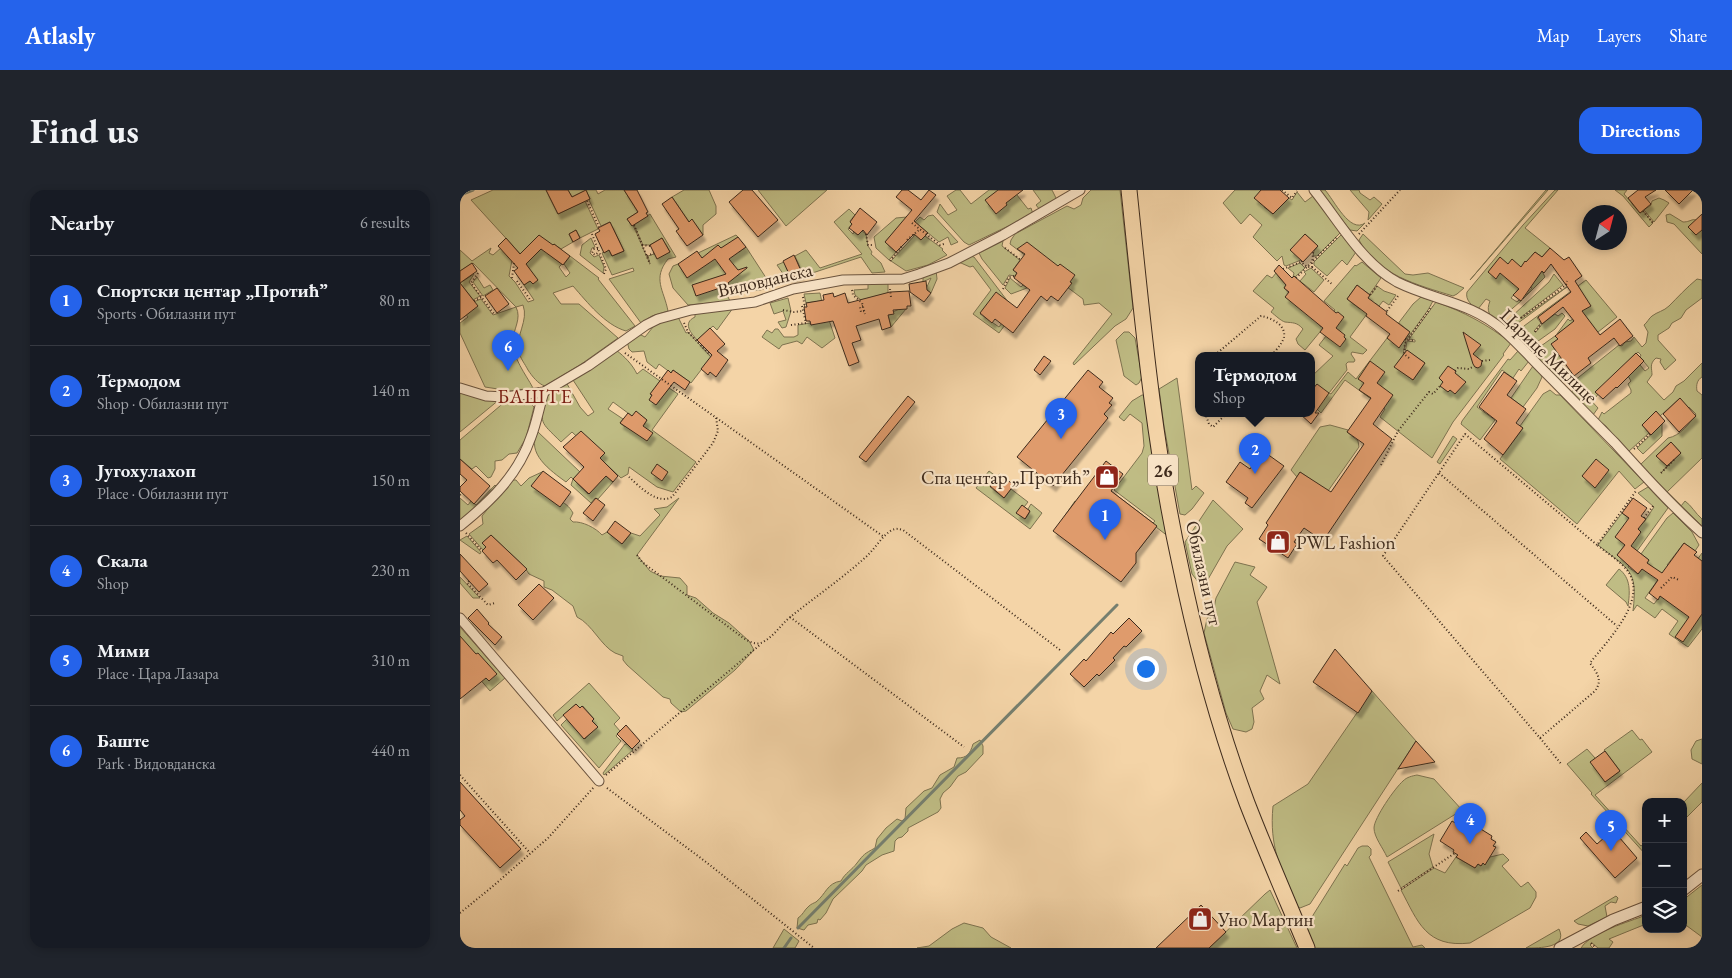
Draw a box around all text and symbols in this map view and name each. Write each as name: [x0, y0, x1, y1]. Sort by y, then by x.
text: Atlasly: [25, 20, 95, 51]
text: Map: [1537, 24, 1569, 47]
text: Layers: [1597, 24, 1641, 47]
text: Share: [1669, 24, 1707, 47]
button: Directions: [1579, 107, 1702, 154]
text: Find us: [30, 108, 139, 153]
north arrow: [1582, 205, 1627, 250]
text: Nearby: [50, 209, 114, 236]
text: 6 results: [360, 212, 410, 233]
street label: Видовданска: [715, 257, 815, 303]
text: Спортски центар „Протић”: [97, 278, 328, 303]
text: 1: [62, 290, 70, 311]
text: 80 m: [379, 290, 410, 311]
text: Sports · Обилазни пут: [97, 303, 236, 324]
street label: Царице Милице: [1495, 303, 1603, 409]
pin: 6: [492, 330, 524, 371]
popup: [1195, 352, 1315, 417]
text: Термодом: [1213, 362, 1297, 387]
text: Термодом: [97, 368, 181, 393]
text: 2: [62, 380, 70, 401]
text: 140 m: [371, 380, 410, 401]
district label: БАШТЕ: [497, 383, 573, 409]
text: Shop: [1213, 387, 1245, 408]
text: Shop · Обилазни пут: [97, 393, 228, 414]
pin: 3: [1045, 398, 1077, 439]
pin: 2: [1239, 433, 1271, 474]
road number: 26: [1148, 454, 1178, 486]
text: Југохулахоп: [97, 458, 196, 483]
shop icon: Спа центар „Протић”: [1094, 464, 1120, 490]
place label: Спа центар „Протић”: [921, 465, 1090, 490]
text: 3: [62, 470, 70, 491]
text: 150 m: [371, 470, 410, 491]
text: Place · Обилазни пут: [97, 483, 228, 504]
pin: 1: [1089, 499, 1121, 540]
street label: Обилазни пут: [1180, 518, 1228, 628]
shop icon: PWL Fashion: [1265, 529, 1291, 555]
place label: PWL Fashion: [1296, 530, 1396, 555]
text: Скала: [97, 548, 148, 573]
text: 4: [62, 560, 70, 581]
text: 230 m: [371, 560, 410, 581]
text: Shop: [97, 573, 129, 594]
text: Мими: [97, 638, 150, 663]
text: 5: [62, 650, 70, 671]
text: 310 m: [371, 650, 410, 671]
your location: [1133, 656, 1159, 682]
text: Place · Цара Лазара: [97, 663, 219, 684]
text: Баште: [97, 728, 149, 753]
text: 6: [62, 740, 70, 761]
text: 440 m: [371, 740, 410, 761]
text: Park · Видовданска: [97, 753, 216, 774]
map controls: [1642, 798, 1687, 933]
button: +: [1642, 798, 1687, 843]
pin: 4: [1454, 803, 1486, 844]
pin: 5: [1595, 810, 1627, 851]
button: −: [1642, 843, 1687, 888]
button: layers: [1642, 888, 1687, 933]
shop icon: Уно Мартин: [1187, 906, 1213, 932]
place label: Уно Мартин: [1217, 907, 1314, 932]

